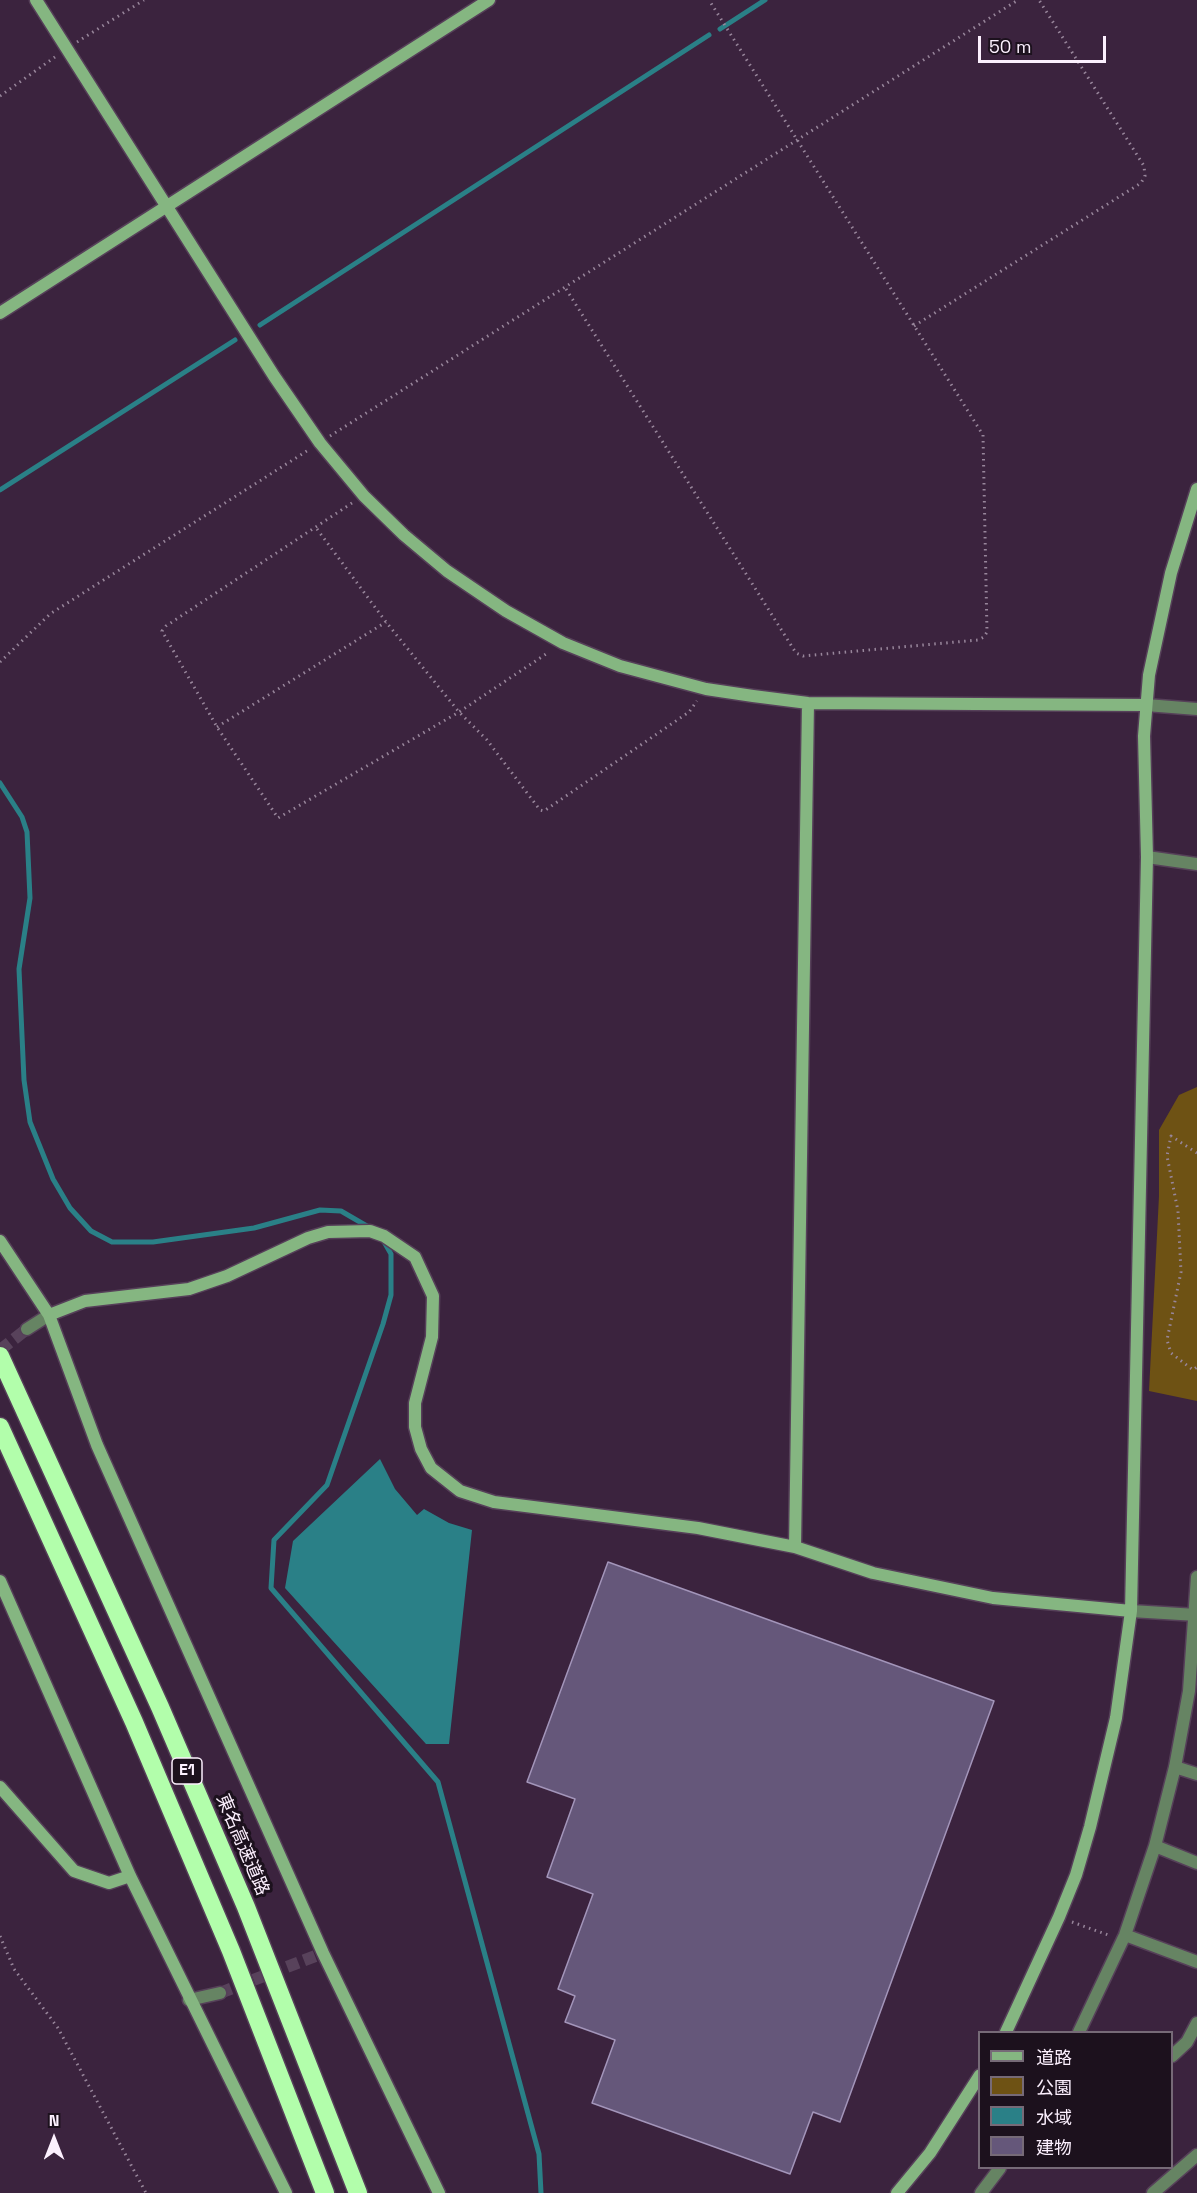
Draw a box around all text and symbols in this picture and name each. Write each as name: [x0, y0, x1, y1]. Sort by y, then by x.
scale bar: [981, 24, 1108, 62]
text: 50 m: [989, 35, 1031, 58]
road number: E1: [172, 1758, 202, 1784]
street label: 東名高速道路: [211, 1791, 273, 1899]
legend: [978, 2031, 1173, 2169]
text: 道路: [1036, 2046, 1072, 2069]
text: 公園: [1036, 2076, 1072, 2099]
text: 水域: [1036, 2106, 1072, 2129]
north arrow: [24, 2109, 84, 2169]
text: N: [49, 2110, 59, 2131]
text: 建物: [1036, 2136, 1072, 2159]

